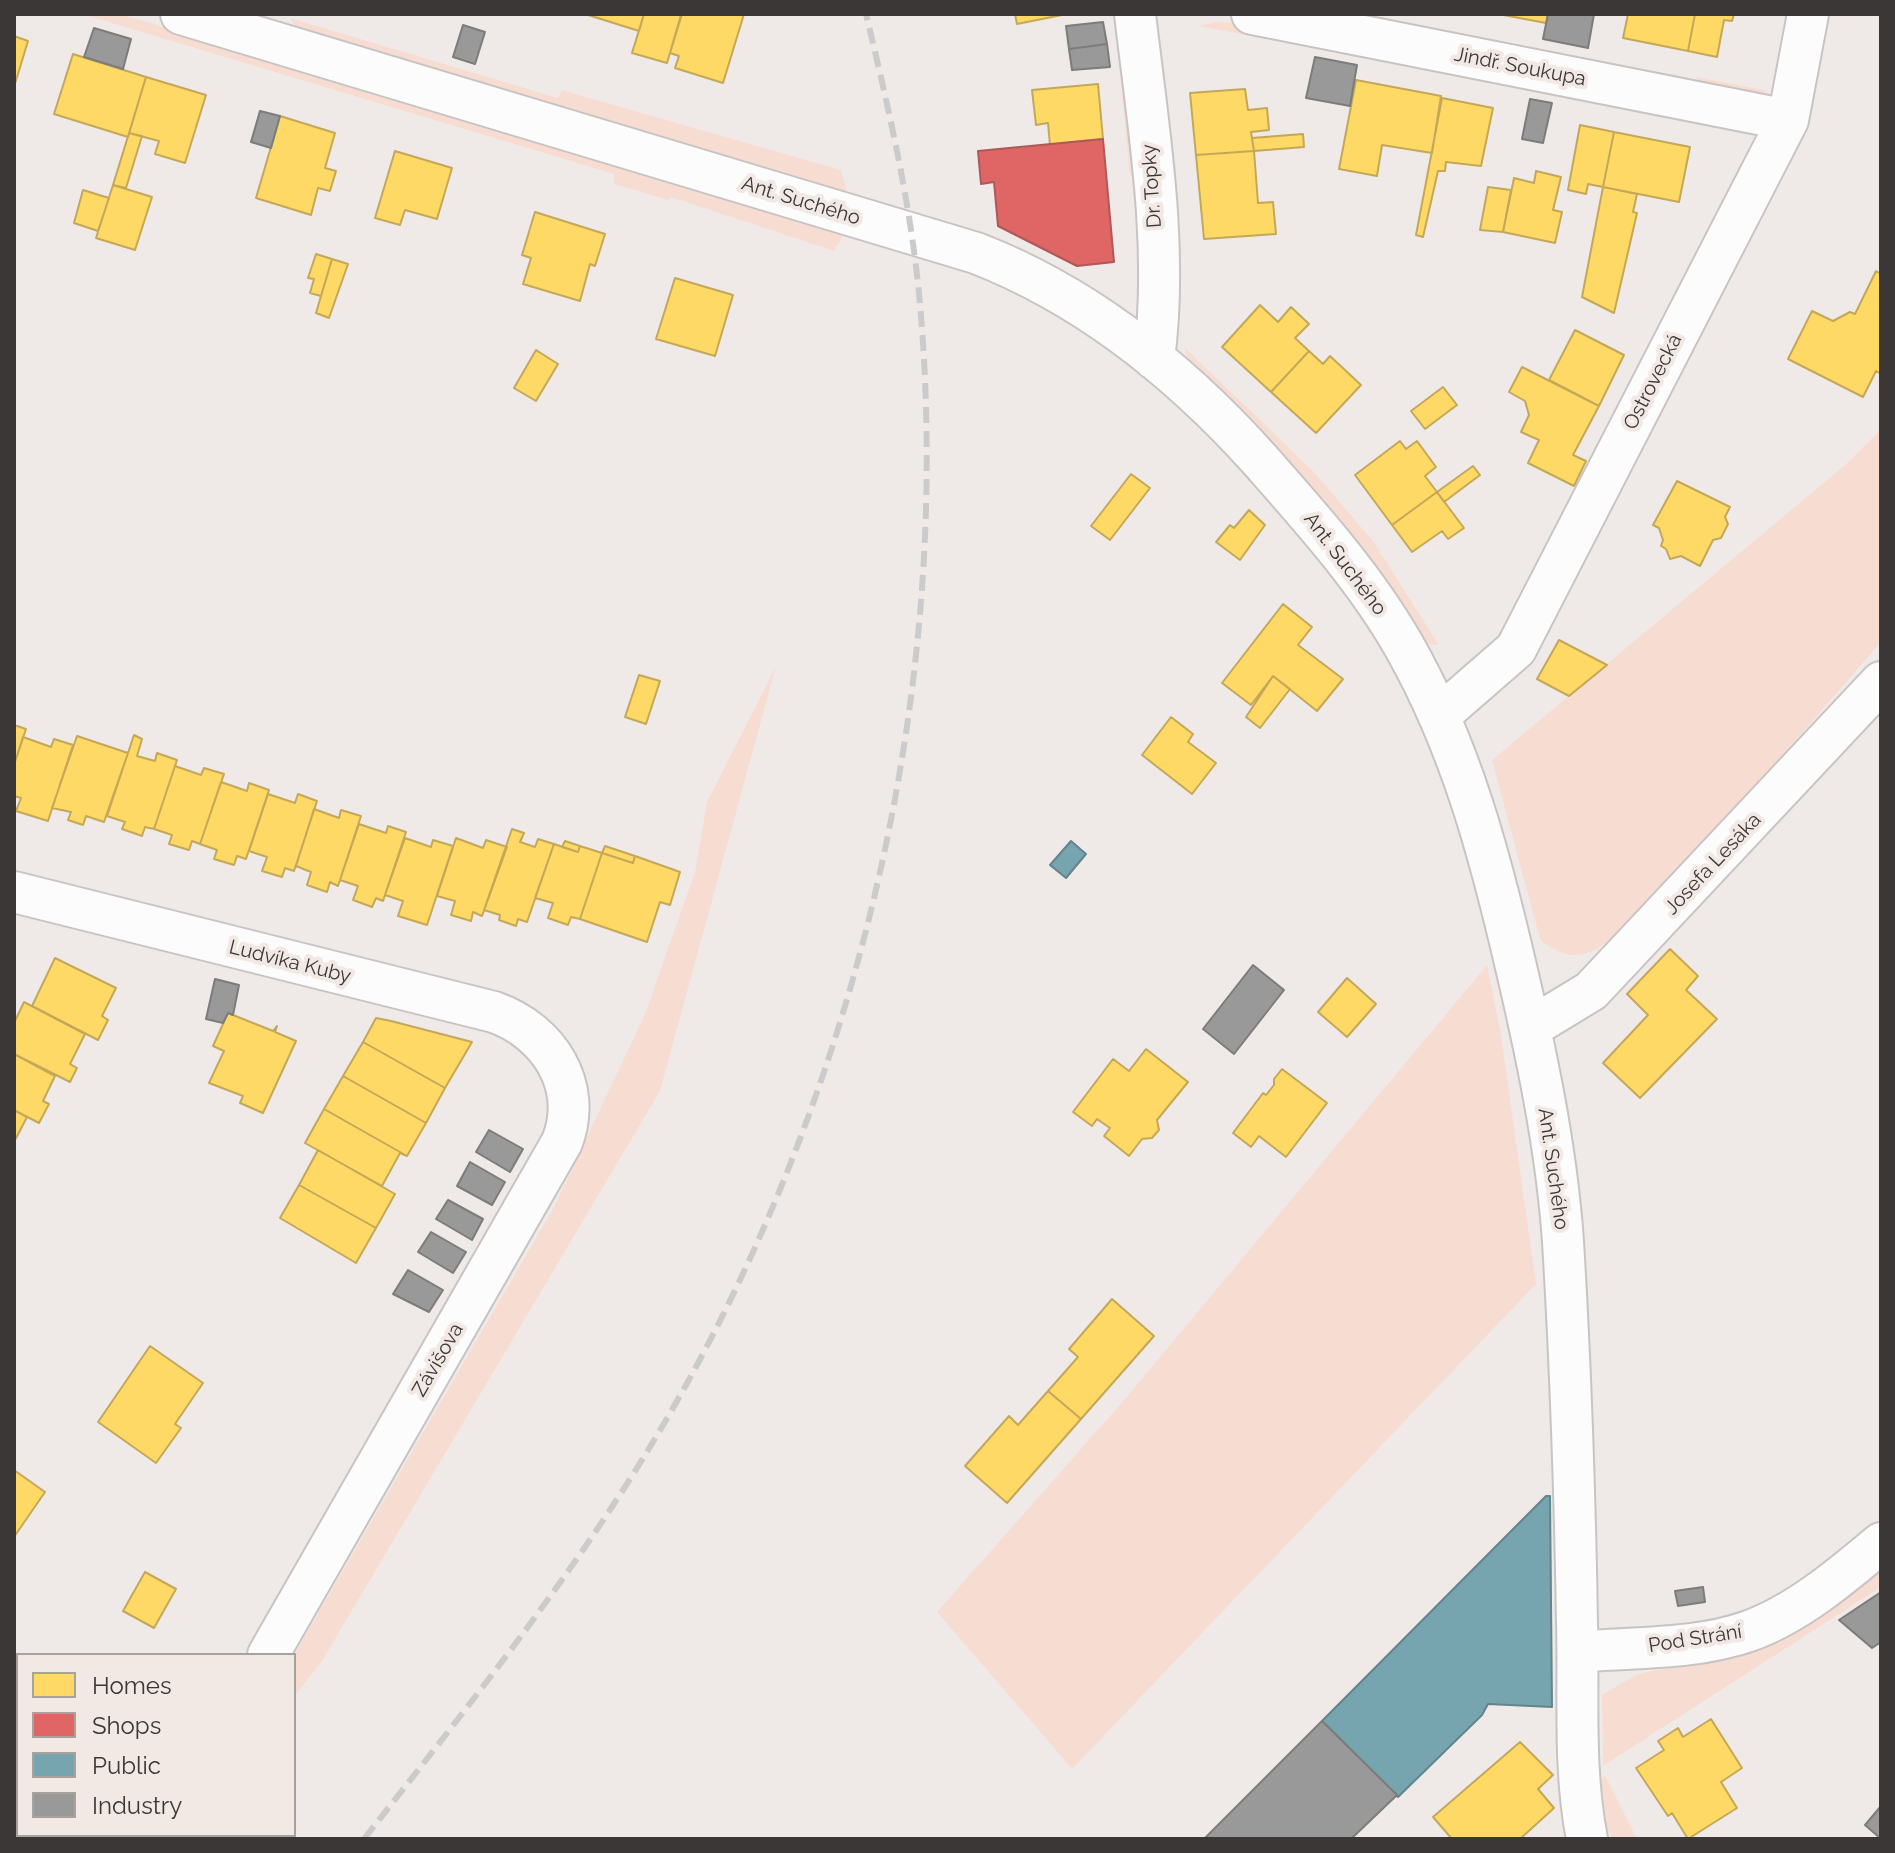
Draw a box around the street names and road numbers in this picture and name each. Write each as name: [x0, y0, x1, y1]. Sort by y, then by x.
street label: Jindř. Soukupa: [1452, 42, 1588, 92]
street label: Dr. Topky: [1137, 143, 1167, 229]
street label: Ant. Suchého: [739, 172, 863, 230]
street label: Ostrovecká: [1619, 330, 1687, 434]
street label: Ant. Suchého: [1299, 508, 1391, 620]
street label: Josefa Lesáka: [1660, 808, 1766, 920]
street label: Ludvíka Kuby: [227, 935, 353, 989]
street label: Ant. Suchého: [1533, 1107, 1573, 1231]
street label: Závišova: [407, 1319, 469, 1401]
street label: Pod Strání: [1647, 1620, 1743, 1658]

